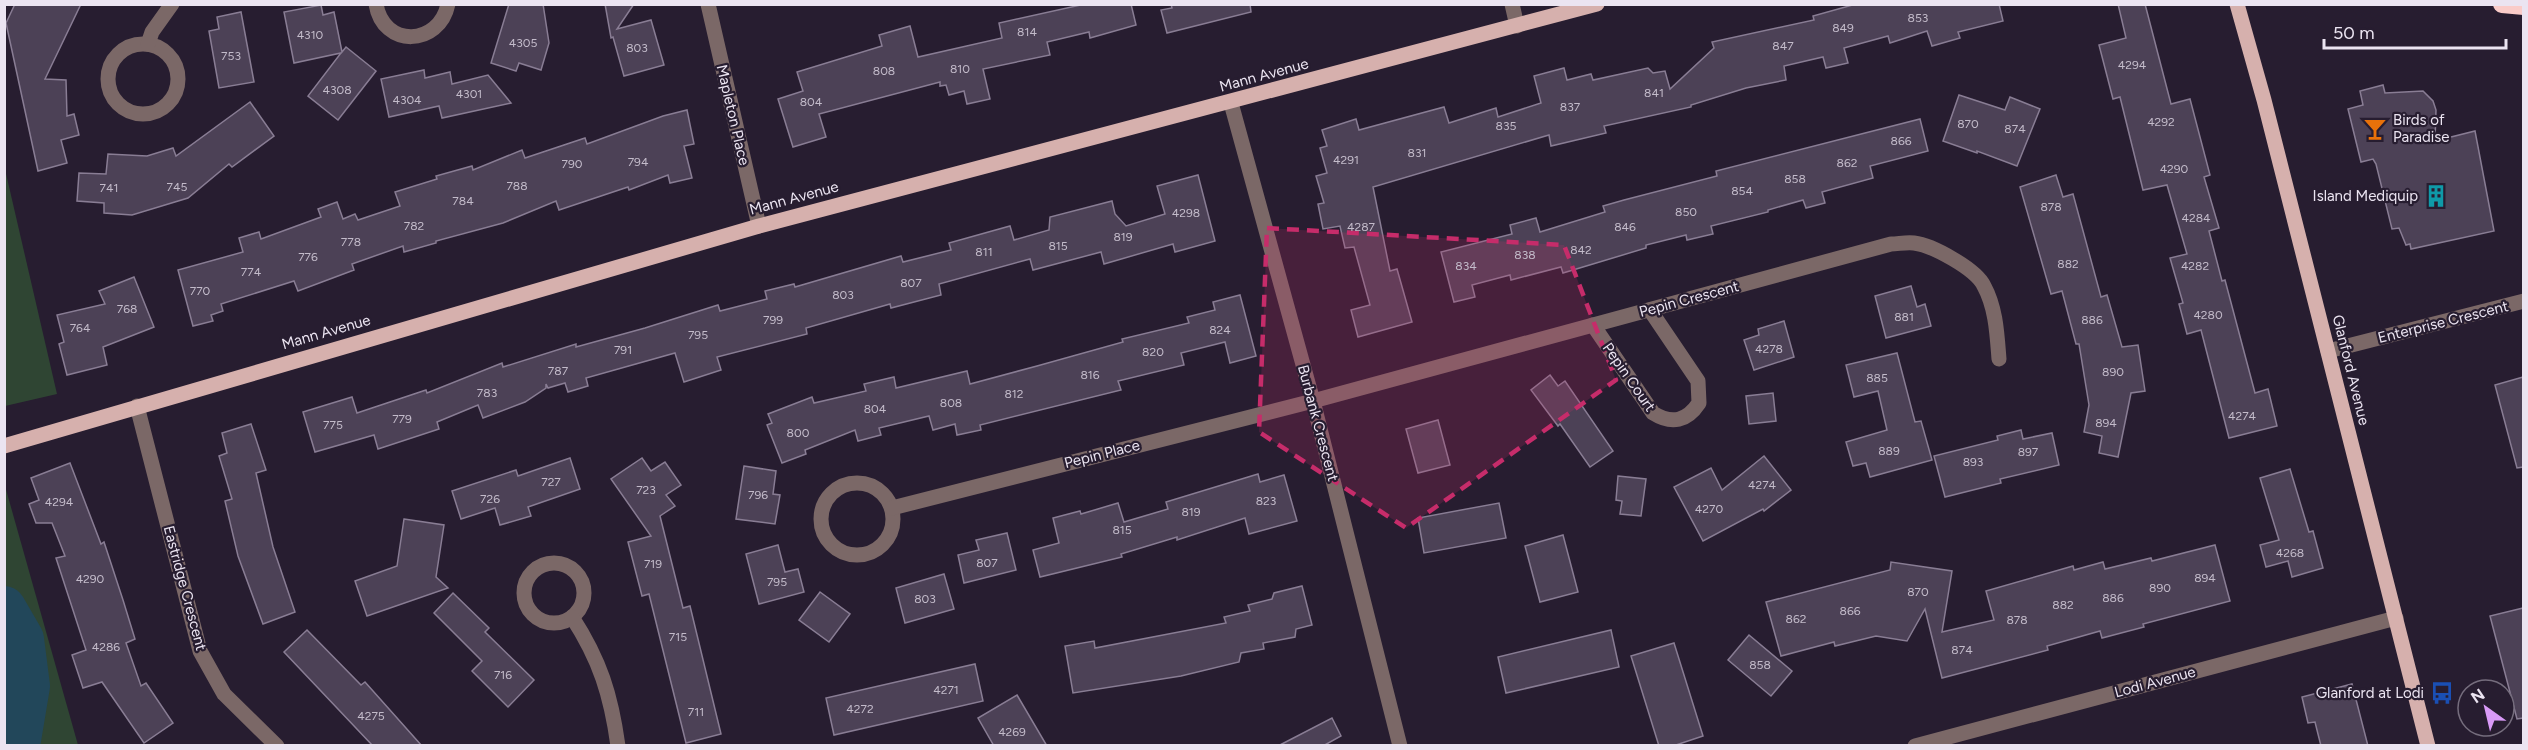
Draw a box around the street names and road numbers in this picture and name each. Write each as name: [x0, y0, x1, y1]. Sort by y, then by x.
street label: Mann Avenue: [1217, 54, 1311, 96]
street label: Mapleton Place: [713, 63, 753, 167]
street label: Mann Avenue: [747, 177, 841, 219]
street label: Pepin Crescent: [1637, 277, 1741, 321]
street label: Enterprise Crescent: [2376, 297, 2510, 347]
street label: Mann Avenue: [280, 311, 372, 353]
street label: Glanford Avenue: [2329, 313, 2373, 427]
street label: Pepin Court: [1599, 339, 1659, 415]
street label: Burbank Crescent: [1294, 363, 1342, 484]
street label: Pepin Place: [1062, 436, 1142, 472]
street label: Eastridge Crescent: [160, 524, 210, 653]
street label: Lodi Avenue: [2112, 663, 2198, 701]

